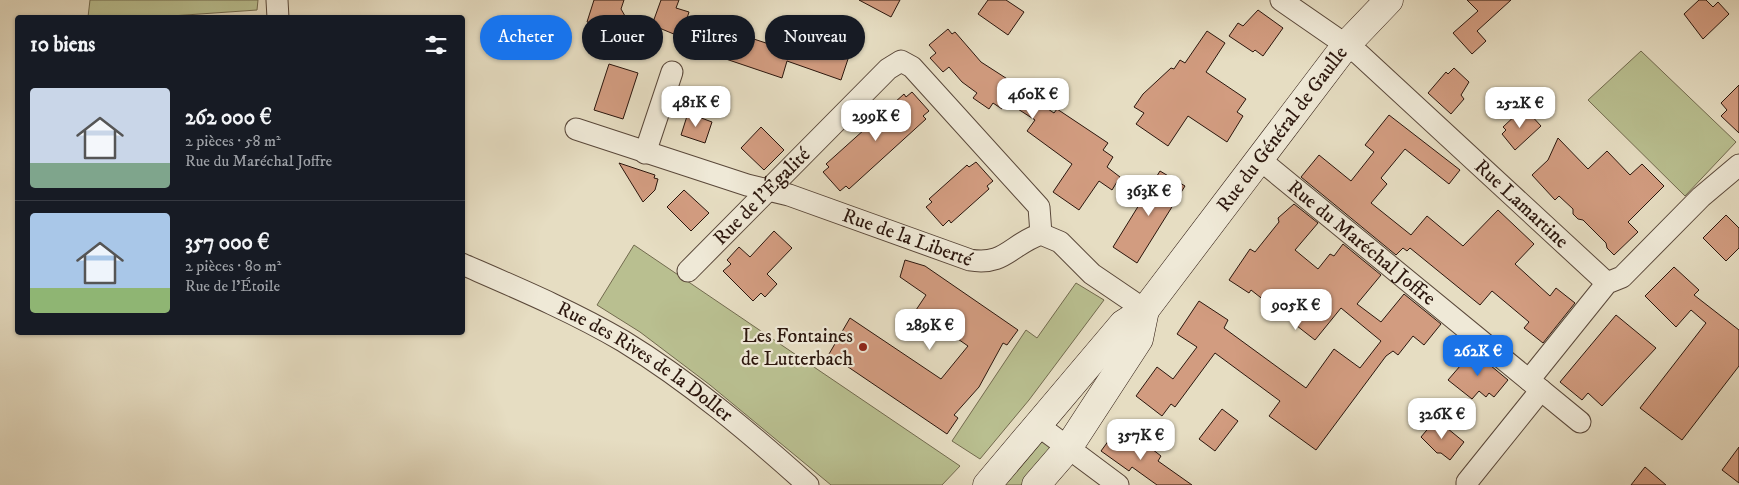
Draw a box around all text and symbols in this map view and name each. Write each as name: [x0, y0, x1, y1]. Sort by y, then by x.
chip: Acheter: [480, 15, 572, 60]
chip: Louer: [582, 15, 663, 60]
chip: Filtres: [673, 15, 755, 60]
chip: Nouveau: [765, 15, 865, 60]
icon: filters: [422, 31, 450, 59]
text: 10 biens: [30, 32, 95, 58]
street label: Rue du Général de Gaulle: [1211, 41, 1353, 217]
pin: 460K €: [992, 78, 1074, 120]
text: 460K €: [1008, 84, 1058, 104]
pin: 481K €: [655, 86, 737, 128]
pin: 252K €: [1479, 86, 1561, 129]
text: 481K €: [672, 92, 720, 112]
text: 252K €: [1496, 93, 1544, 113]
pin: 299K €: [835, 100, 917, 142]
text: 262 000 €: [185, 105, 272, 131]
text: 299K €: [852, 106, 900, 126]
icon: home: [70, 108, 130, 168]
text: 2 pièces · 58 m²: [185, 131, 281, 151]
street label: Rue de l'Égalité: [708, 142, 816, 250]
text: Rue du Maréchal Joffre: [185, 151, 332, 171]
street label: Rue Lamartine: [1469, 154, 1574, 254]
pin: 363K €: [1108, 174, 1190, 217]
street label: Rue du Maréchal Joffre: [1282, 175, 1441, 311]
text: 363K €: [1127, 181, 1171, 201]
street label: Rue de la Liberté: [839, 203, 977, 273]
text: 357 000 €: [185, 230, 270, 256]
icon: home: [70, 233, 130, 293]
text: 2 pièces · 80 m²: [185, 256, 281, 276]
text: Rue de l'Étoile: [185, 276, 280, 296]
pin: 905K €: [1255, 288, 1337, 331]
text: 905K €: [1272, 295, 1320, 315]
street label: Rue des Rives de la Doller: [553, 296, 738, 428]
pin: 289K €: [889, 308, 971, 351]
text: 289K €: [906, 315, 954, 335]
place label: Les Fontaines de Lutterbach: [741, 324, 854, 372]
pin: 262K €: [1437, 334, 1519, 377]
marker: Les Fontaines de Lutterbach: [857, 341, 869, 353]
text: 262K €: [1454, 341, 1502, 361]
pin: 326K €: [1401, 398, 1483, 440]
text: 326K €: [1419, 404, 1465, 424]
pin: 357K €: [1100, 418, 1182, 461]
text: 357K €: [1118, 425, 1164, 445]

